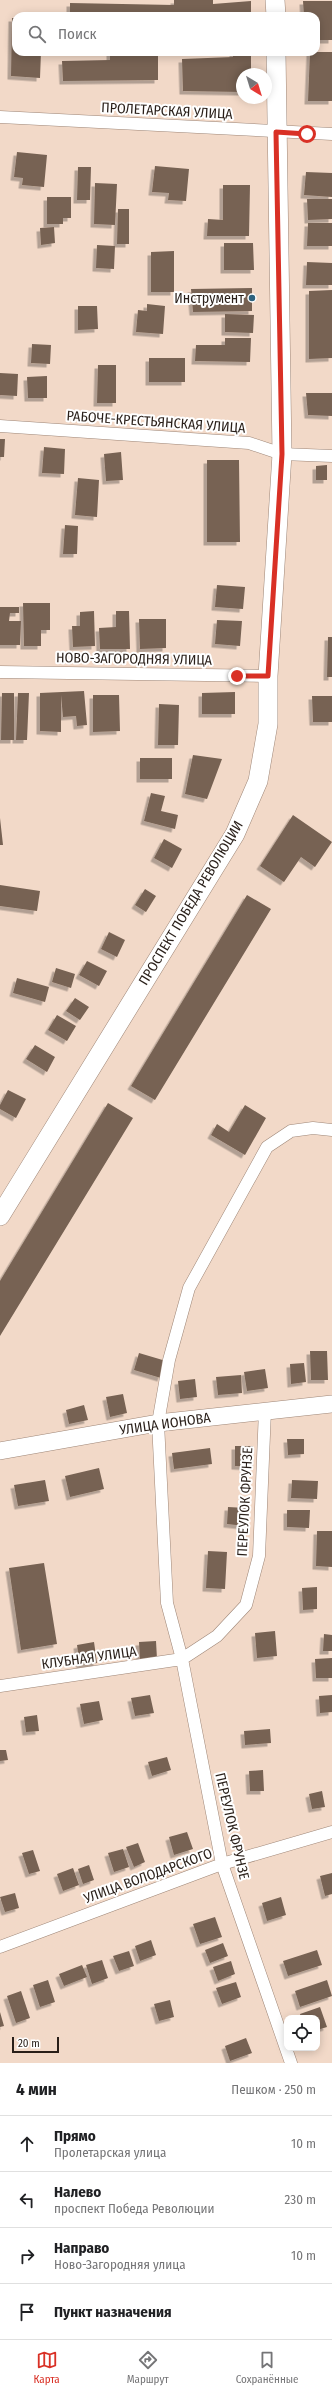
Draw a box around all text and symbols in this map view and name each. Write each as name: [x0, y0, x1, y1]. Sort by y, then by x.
search box: [12, 12, 320, 56]
icon: search: [26, 23, 48, 45]
text: Поиск: [58, 25, 96, 43]
north arrow: [236, 68, 272, 104]
street label: ПРОЛЕТАРСКАЯ УЛИЦА: [101, 99, 234, 123]
route start: [298, 125, 316, 143]
place label: Инструмент: [174, 290, 244, 307]
marker: Инструмент: [247, 293, 257, 303]
street label: РАБОЧЕ-КРЕСТЬЯНСКАЯ УЛИЦА: [66, 407, 247, 437]
street label: НОВО-ЗАГОРОДНЯЯ УЛИЦА: [56, 649, 213, 669]
route end: [228, 667, 246, 685]
street label: ПРОСПЕКТ ПОБЕДА РЕВОЛЮЦИИ: [135, 818, 247, 988]
street label: УЛИЦА ИОНОВА: [117, 1409, 212, 1439]
street label: ПЕРЕУЛОК ФРУНЗЕ: [234, 1447, 256, 1557]
street label: КЛУБНАЯ УЛИЦА: [40, 1643, 138, 1673]
street label: ПЕРЕУЛОК ФРУНЗЕ: [211, 1771, 253, 1881]
street label: УЛИЦА ВОЛОДАРСКОГО: [80, 1845, 215, 1907]
map controls: [284, 2015, 320, 2051]
button: locate: [284, 2015, 320, 2051]
scale bar: [12, 2035, 59, 2054]
text: 20 m: [18, 2037, 40, 2050]
text: 4 мин: [16, 2079, 57, 2100]
text: Пешком · 250 m: [231, 2082, 316, 2097]
text: Прямо: [54, 2127, 96, 2145]
icon: ahead: [16, 2133, 38, 2155]
text: 10 m: [291, 2136, 316, 2151]
text: Пролетарская улица: [54, 2145, 166, 2160]
text: Налево: [54, 2183, 101, 2201]
icon: left: [16, 2189, 38, 2211]
text: 230 m: [285, 2192, 316, 2207]
text: проспект Победа Революции: [54, 2201, 214, 2216]
text: Направо: [54, 2239, 109, 2257]
icon: right: [16, 2245, 38, 2267]
text: 10 m: [291, 2248, 316, 2263]
text: Ново-Загородняя улица: [54, 2257, 186, 2272]
icon: arrive: [16, 2301, 38, 2323]
text: Пункт назначения: [54, 2303, 172, 2321]
tab: Карта: [33, 2349, 60, 2386]
tab: Маршрут: [127, 2349, 169, 2386]
tab: Сохранённые: [236, 2349, 299, 2386]

